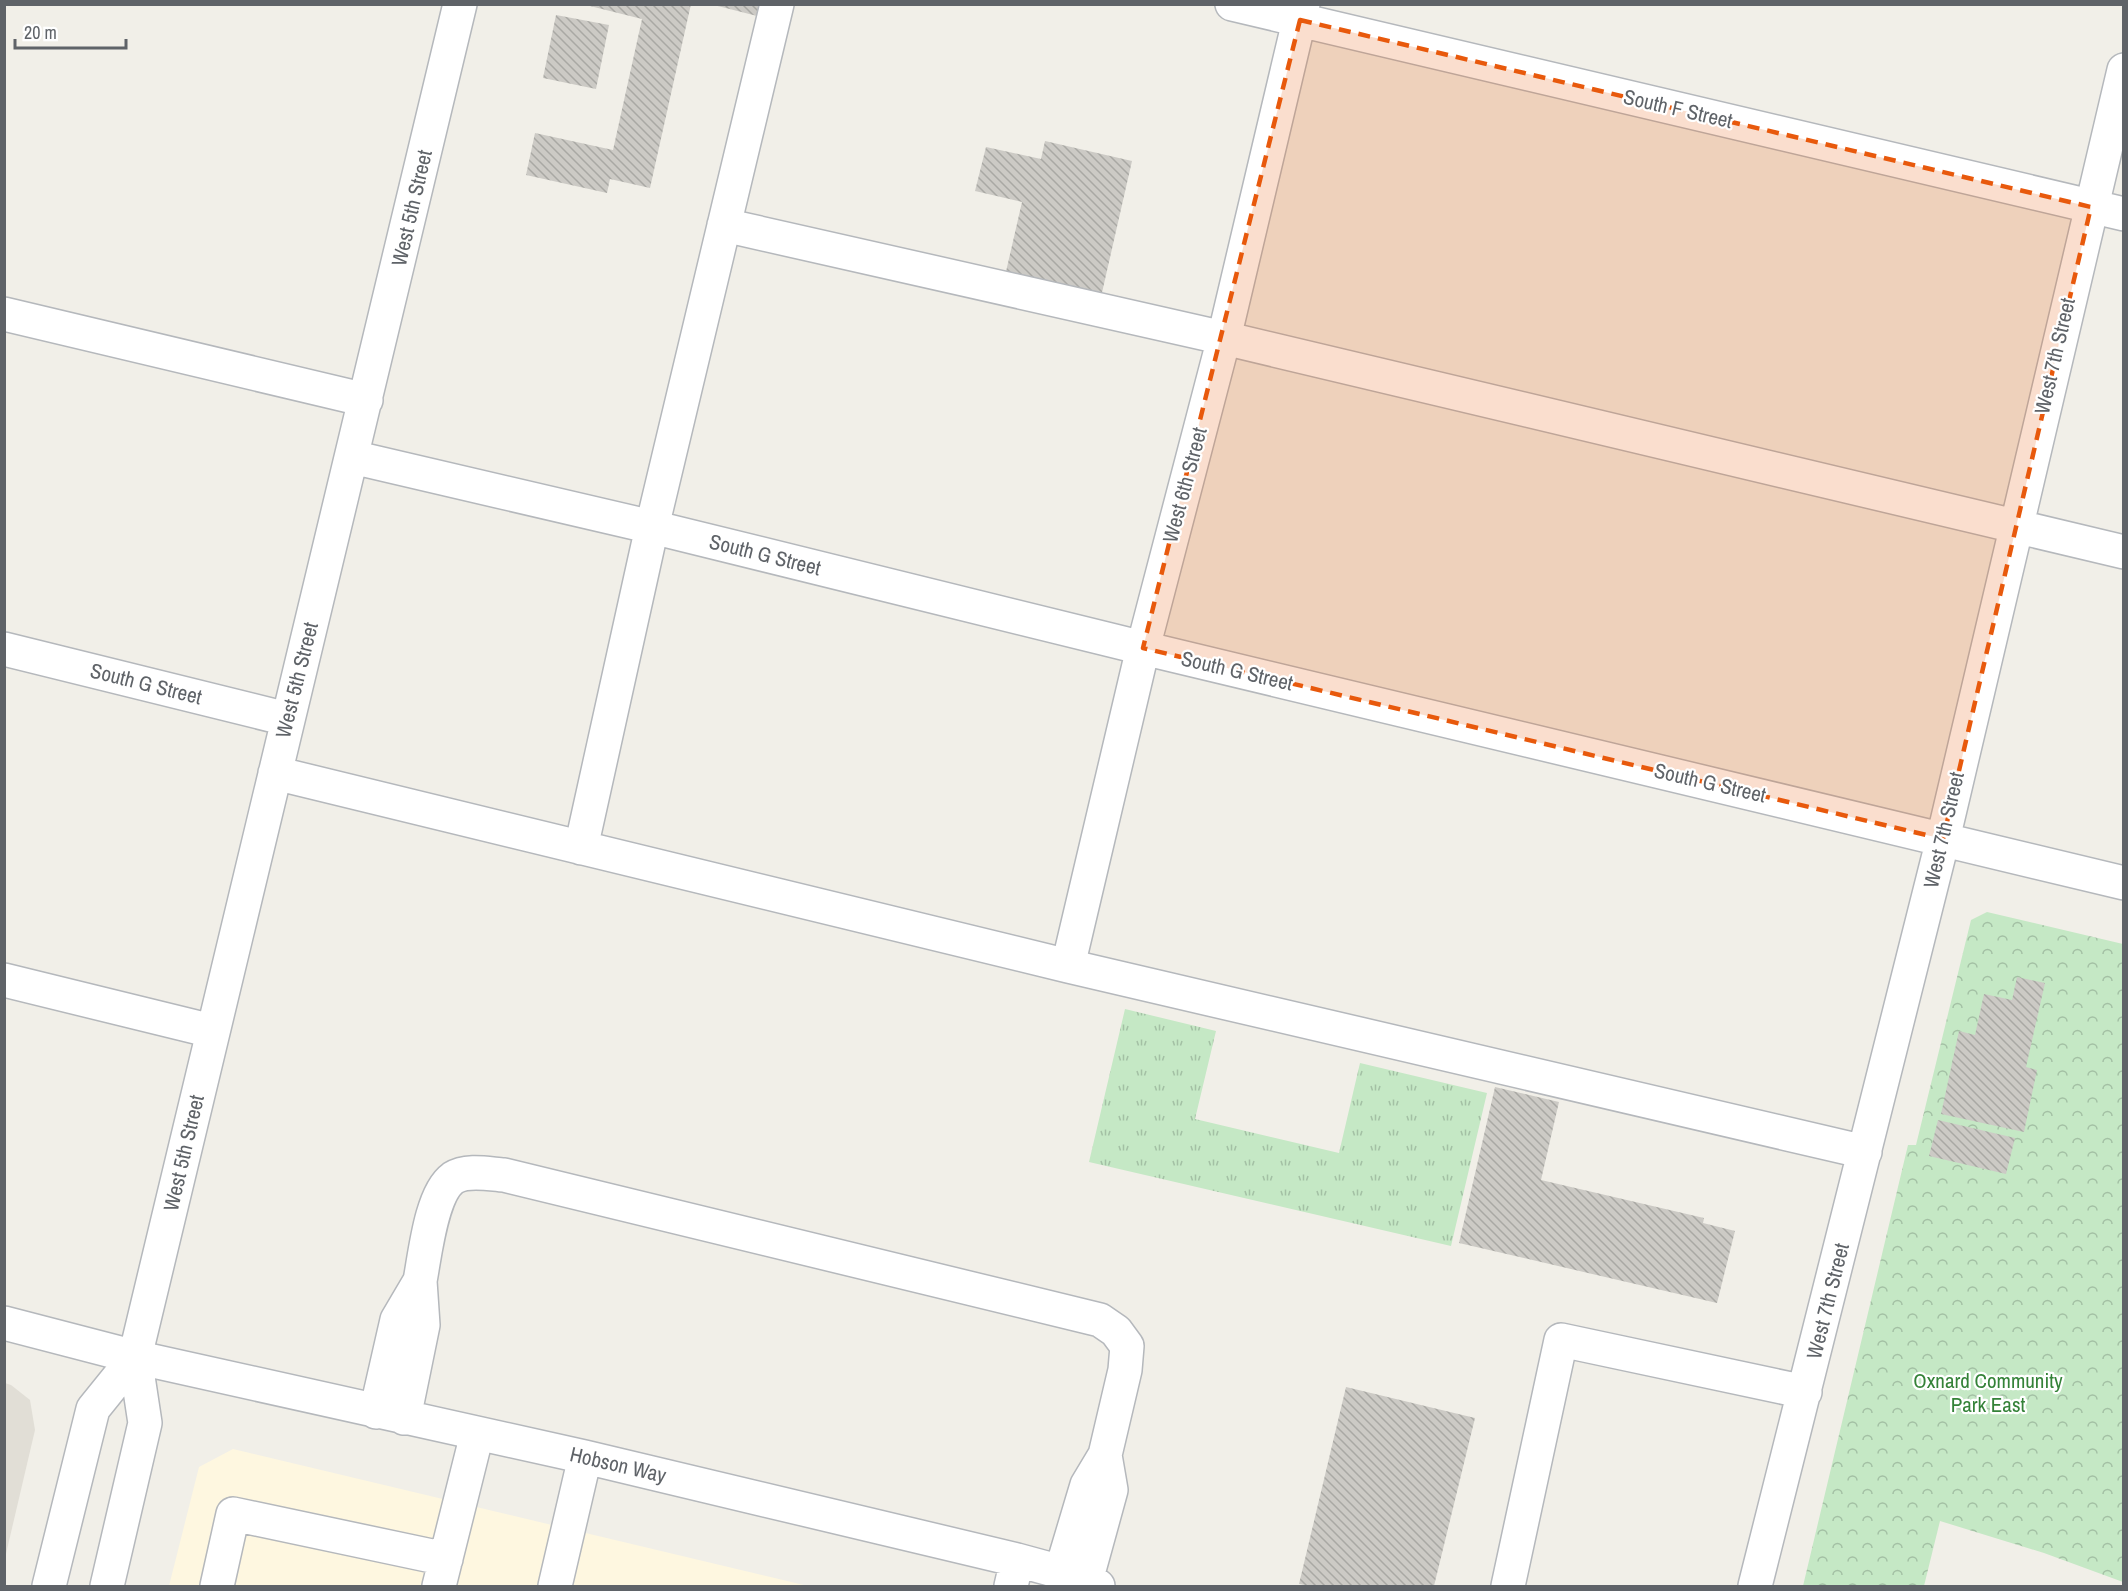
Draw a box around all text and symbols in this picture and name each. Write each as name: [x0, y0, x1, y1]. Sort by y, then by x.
scale bar: [15, 12, 126, 50]
text: 20 m: [24, 20, 57, 45]
street label: South F Street: [1621, 82, 1736, 135]
street label: West 5th Street: [384, 147, 439, 269]
street label: West 7th Street: [2027, 295, 2082, 417]
street label: West 6th Street: [1155, 424, 1214, 546]
street label: South G Street: [706, 527, 824, 582]
street label: West 5th Street: [268, 619, 325, 741]
street label: South G Street: [1178, 644, 1296, 698]
street label: South G Street: [87, 656, 205, 711]
street label: South G Street: [1651, 756, 1769, 810]
street label: West 7th Street: [1916, 769, 1971, 891]
street label: West 5th Street: [156, 1092, 211, 1214]
street label: West 7th Street: [1799, 1240, 1856, 1362]
park label: Oxnard Community Park East: [1913, 1366, 2063, 1419]
street label: Hobson Way: [567, 1439, 669, 1490]

